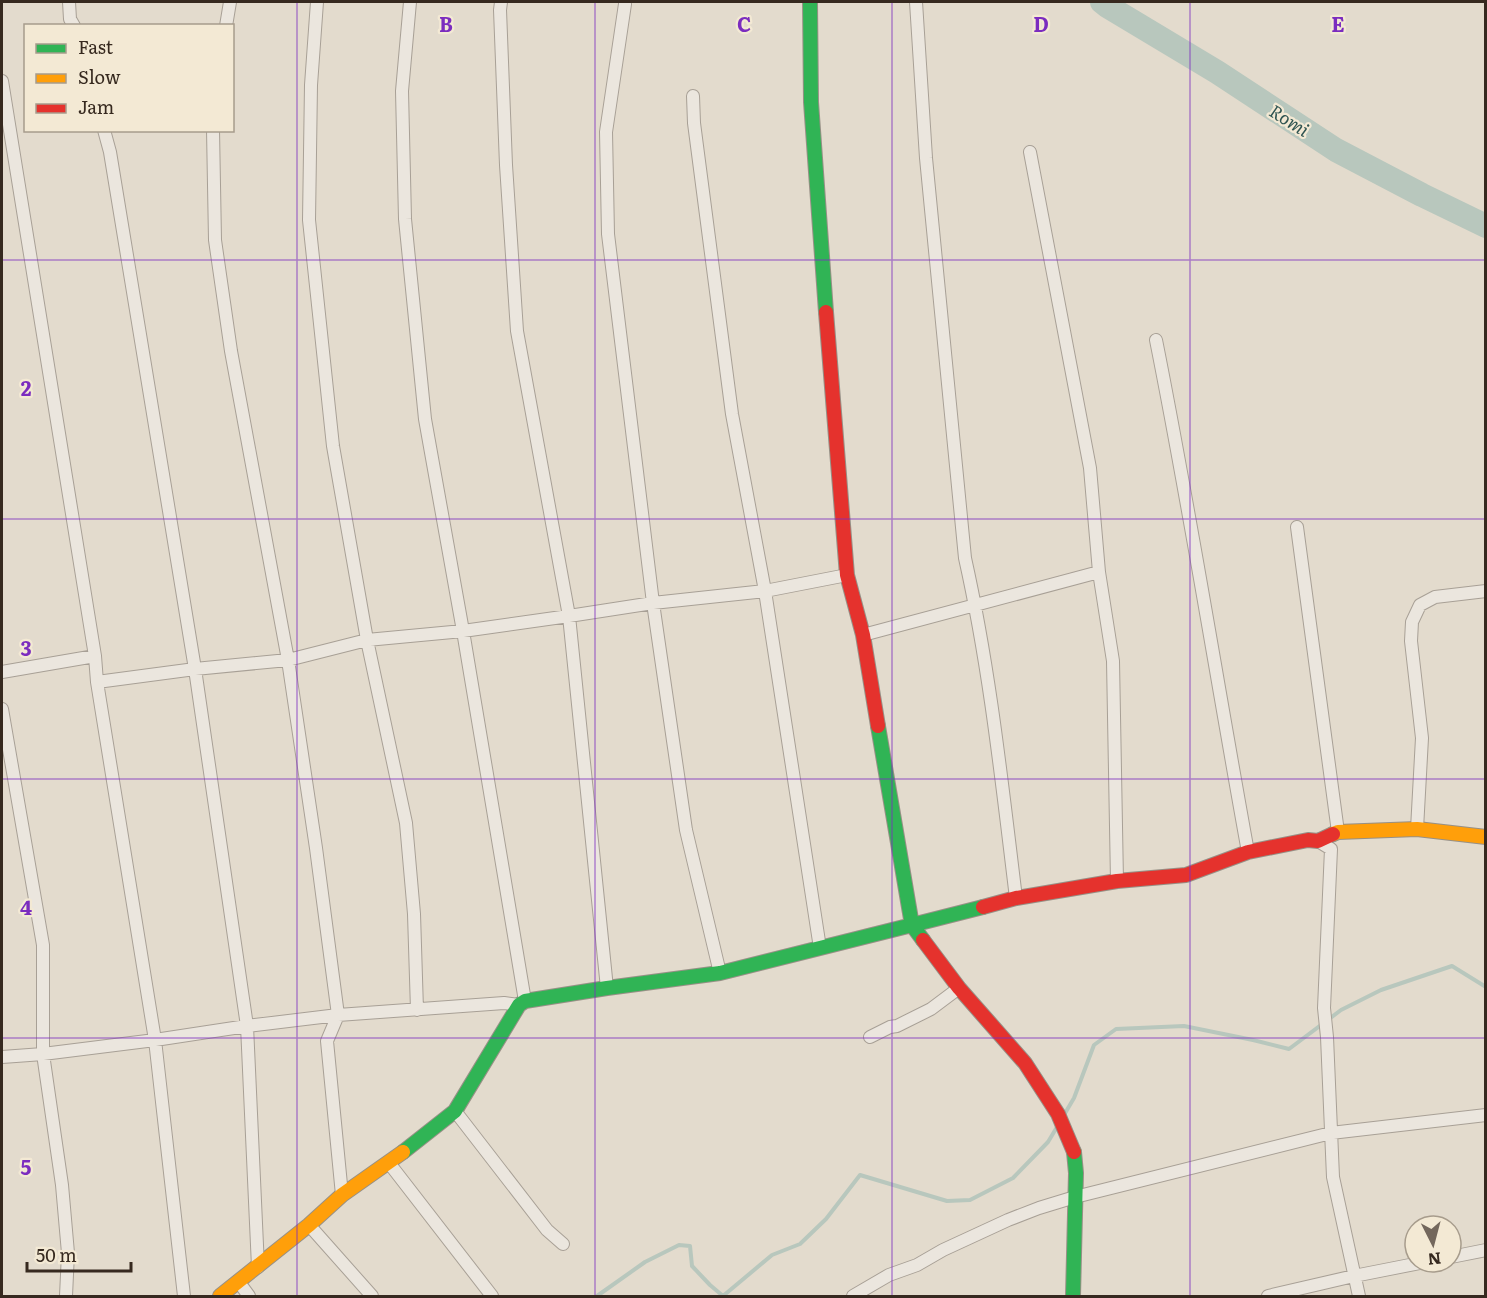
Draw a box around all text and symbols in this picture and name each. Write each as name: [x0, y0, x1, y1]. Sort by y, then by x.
text: B: [439, 8, 453, 38]
text: C: [737, 8, 751, 38]
text: D: [1033, 8, 1049, 38]
text: E: [1331, 8, 1345, 38]
legend: [24, 24, 234, 132]
text: Fast: [78, 33, 114, 60]
text: Slow: [78, 63, 121, 90]
text: Jam: [78, 93, 114, 120]
water label: Romi: [1265, 97, 1316, 143]
text: 2: [21, 372, 32, 402]
text: 3: [20, 632, 32, 662]
text: 4: [20, 891, 32, 921]
text: 5: [21, 1151, 32, 1181]
north arrow: [1403, 1214, 1463, 1274]
scale bar: [27, 1235, 130, 1273]
text: 50 m: [36, 1241, 77, 1268]
text: N: [1427, 1247, 1443, 1273]

